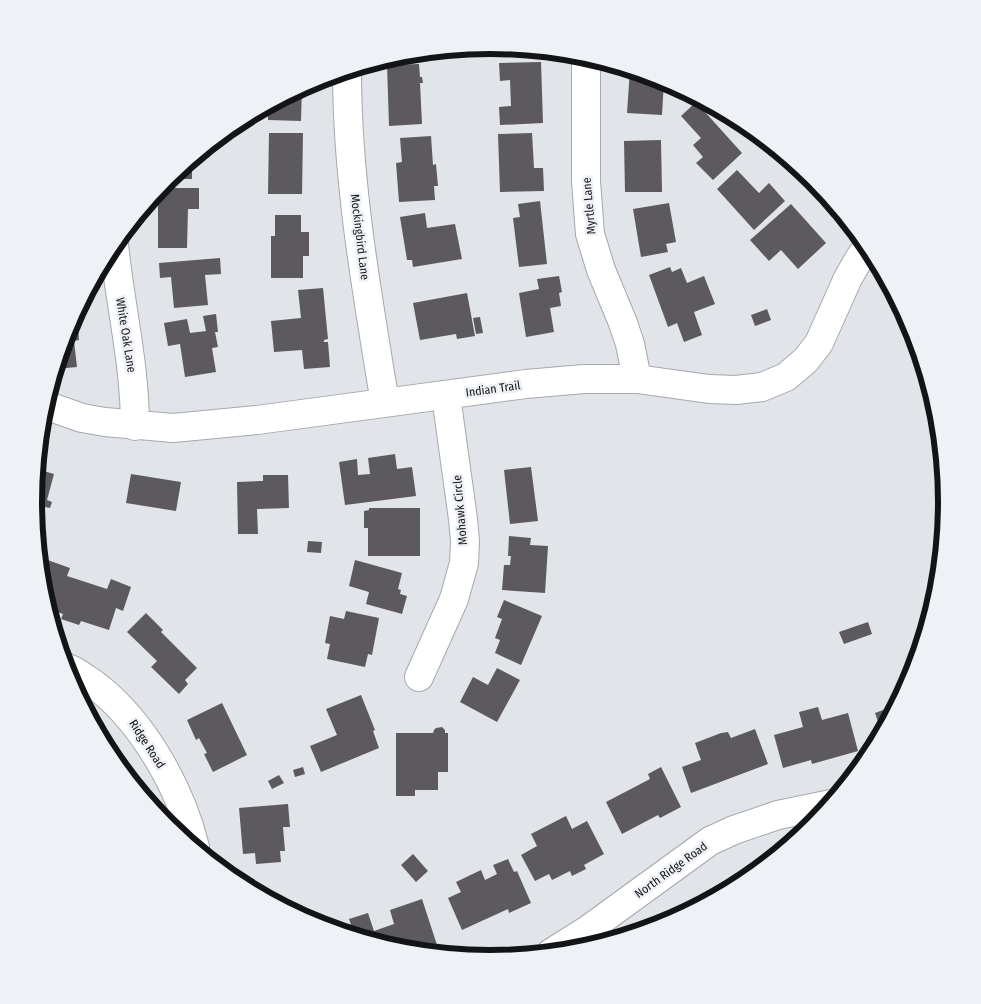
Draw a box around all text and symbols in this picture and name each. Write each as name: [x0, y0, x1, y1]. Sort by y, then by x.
street label: Myrtle Lane: [580, 177, 598, 235]
street label: Mockingbird Lane: [348, 193, 372, 281]
street label: White Oak Lane: [113, 296, 139, 374]
street label: Indian Trail: [465, 378, 521, 400]
street label: Mohawk Circle: [450, 474, 470, 546]
street label: Ridge Road: [126, 717, 168, 771]
street label: North Ridge Road: [632, 839, 710, 901]

